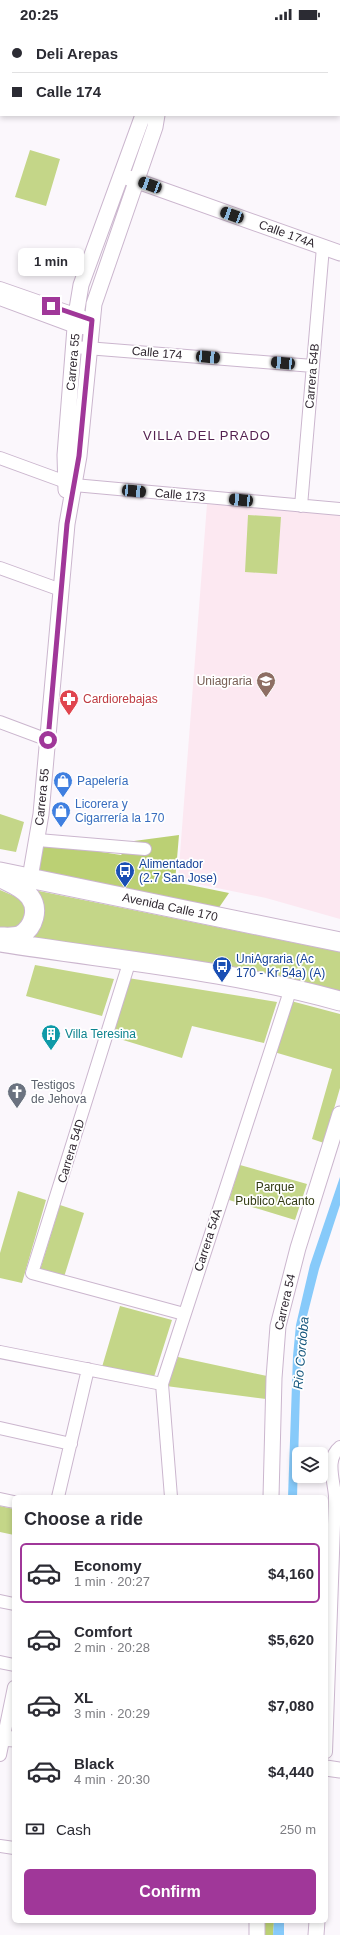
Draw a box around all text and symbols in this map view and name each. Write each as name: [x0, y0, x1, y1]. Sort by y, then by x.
text: 20:25: [20, 6, 58, 23]
text: Deli Arepas: [36, 45, 118, 62]
text: Calle 174: [36, 83, 101, 100]
car: [137, 175, 163, 195]
car: [219, 205, 245, 225]
street label: Calle 174A: [257, 217, 317, 251]
callout: 1 min: [18, 248, 84, 276]
text: 1 min: [34, 254, 68, 269]
route end: [42, 297, 60, 315]
street label: Carrera 55: [64, 332, 83, 391]
street label: Carrera 54B: [302, 343, 322, 409]
street label: Calle 174: [131, 344, 183, 362]
car: [196, 350, 220, 364]
car: [271, 356, 295, 370]
district label: VILLA DEL PRADO: [143, 428, 271, 443]
car: [122, 484, 146, 498]
street label: Calle 173: [154, 486, 206, 504]
car: [229, 493, 253, 507]
school or university icon: Uniagraria: [255, 670, 277, 698]
place label: Uniagraria: [197, 674, 252, 688]
pharmacy icon: Cardiorebajas: [58, 688, 80, 716]
place label: Cardiorebajas: [83, 692, 158, 706]
route start: [39, 731, 57, 749]
street label: Carrera 55: [32, 767, 52, 826]
shop icon: Papelería: [52, 770, 74, 798]
place label: Papelería: [77, 774, 129, 788]
place label: Licorera y Cigarrería la 170: [75, 797, 165, 825]
shop icon: Licorera y Cigarrería la 170: [50, 800, 72, 828]
place label: Alimentador (2.7 San Jose): [139, 857, 217, 885]
bus stop icon: Alimentador (2.7 San Jose): [114, 860, 136, 888]
street label: Avenida Calle 170: [121, 890, 219, 924]
place label: UniAgraria (Ac 170 - Kr 54a) (A): [236, 952, 325, 980]
bus stop icon: UniAgraria (Ac 170 - Kr 54a) (A): [211, 955, 233, 983]
building icon: Villa Teresina: [40, 1023, 62, 1051]
place label: Villa Teresina: [65, 1027, 136, 1041]
place label: Testigos de Jehova: [31, 1078, 87, 1106]
church icon: Testigos de Jehova: [6, 1081, 28, 1109]
street label: Carrera 54D: [55, 1117, 87, 1185]
park label: Parque Publico Acanto: [235, 1180, 315, 1208]
street label: Carrera 54A: [191, 1207, 225, 1273]
street label: Carrera 54: [272, 1272, 298, 1332]
water label: Rio Cordoba: [290, 1316, 312, 1390]
map controls: [292, 1447, 328, 1483]
button: layers: [292, 1447, 328, 1483]
text: Choose a ride: [24, 1509, 143, 1529]
icon: car: [26, 1555, 62, 1591]
text: Economy: [74, 1557, 142, 1574]
text: $4,160: [268, 1565, 314, 1582]
text: 1 min · 20:27: [74, 1574, 150, 1589]
icon: car: [26, 1621, 62, 1657]
text: Comfort: [74, 1623, 132, 1640]
text: $5,620: [268, 1631, 314, 1648]
text: 2 min · 20:28: [74, 1640, 150, 1655]
icon: car: [26, 1687, 62, 1723]
text: XL: [74, 1689, 93, 1706]
text: $7,080: [268, 1697, 314, 1714]
text: 3 min · 20:29: [74, 1706, 150, 1721]
icon: car: [26, 1753, 62, 1789]
text: Black: [74, 1755, 114, 1772]
text: $4,440: [268, 1763, 314, 1780]
text: 4 min · 20:30: [74, 1772, 150, 1787]
icon: cash: [24, 1818, 46, 1840]
text: Cash: [56, 1821, 91, 1838]
text: 250 m: [280, 1822, 316, 1837]
button: Confirm: [24, 1869, 316, 1915]

